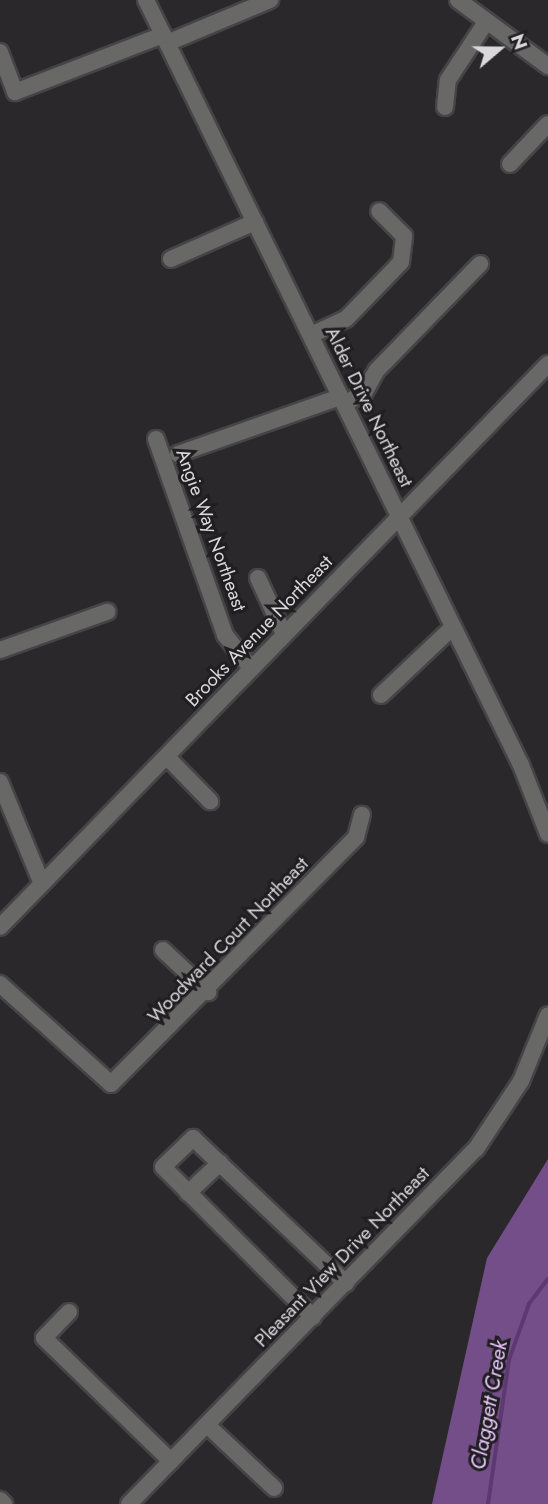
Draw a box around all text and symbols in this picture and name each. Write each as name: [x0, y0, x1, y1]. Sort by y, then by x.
north arrow: [464, 14, 534, 84]
text: N: [504, 30, 534, 53]
street label: Alder Drive Northeast: [320, 323, 418, 491]
street label: Angie Way Northeast: [171, 446, 251, 614]
street label: Brooks Avenue Northeast: [181, 551, 337, 711]
street label: Woodward Court Northeast: [143, 852, 313, 1028]
street label: Pleasant View Drive Northeast: [250, 1162, 434, 1352]
water label: Claggett Creek: [465, 1338, 513, 1472]

